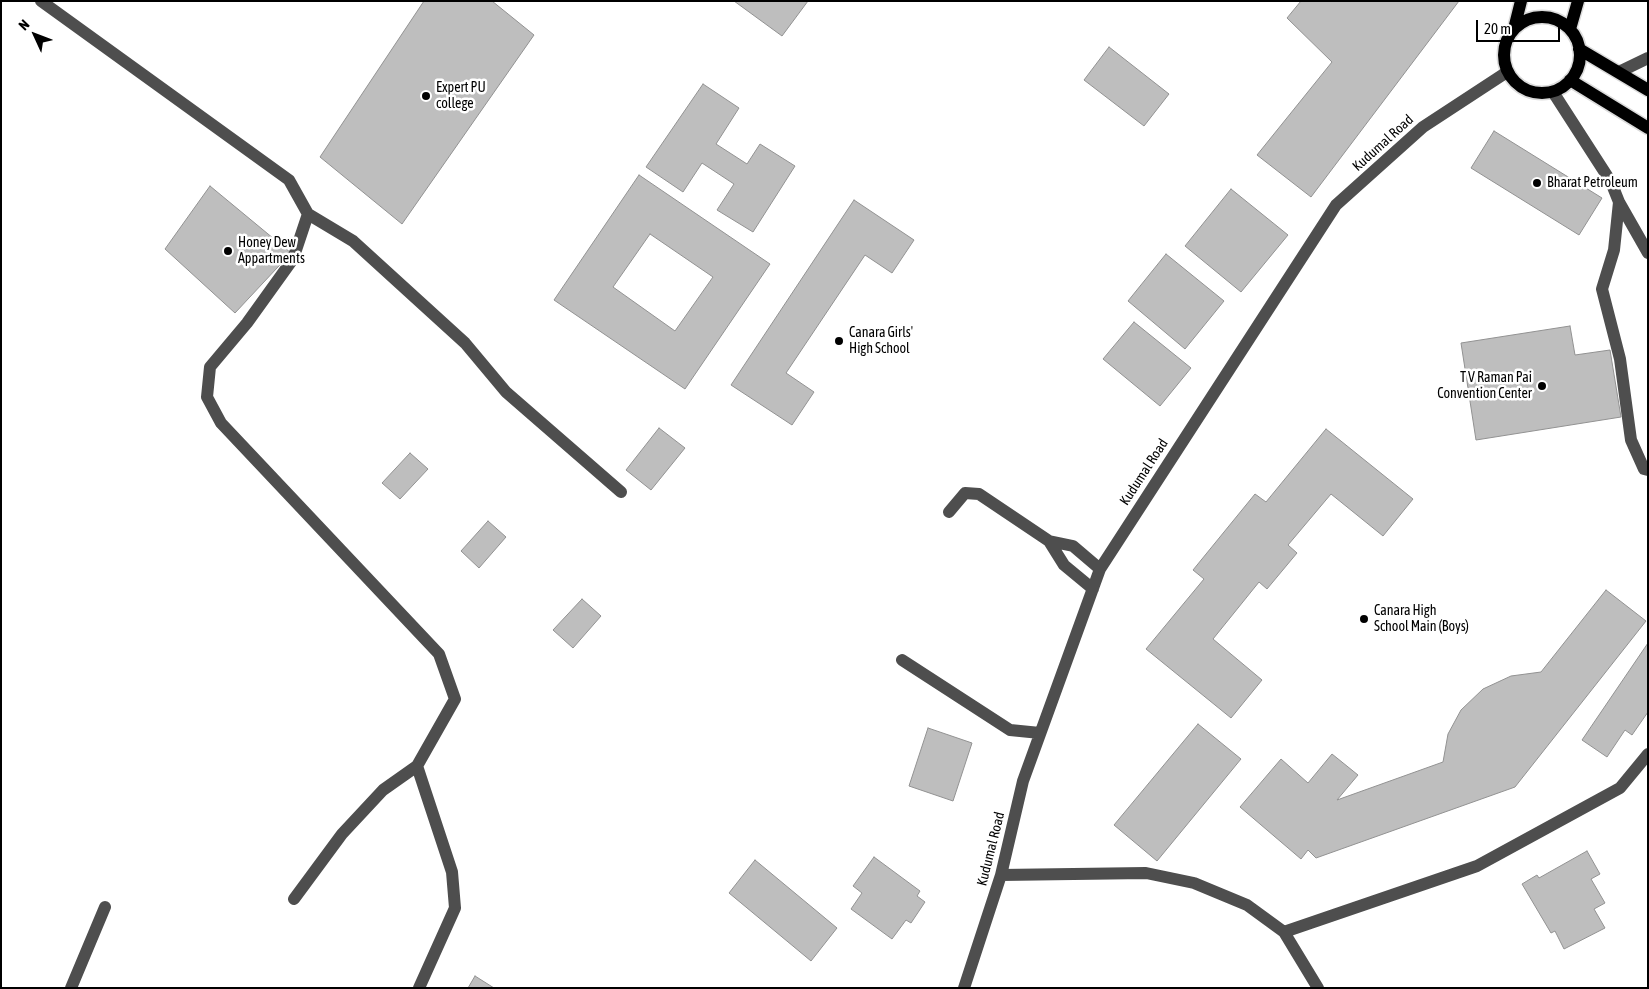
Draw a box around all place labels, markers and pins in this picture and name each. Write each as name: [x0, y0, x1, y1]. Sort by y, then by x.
place label: Expert PU college: [436, 80, 486, 112]
marker: Expert PU college: [420, 90, 432, 102]
place label: Bharat Petroleum: [1547, 175, 1638, 191]
marker: Bharat Petroleum: [1531, 177, 1543, 189]
place label: Honey Dew Appartments: [238, 235, 305, 268]
marker: Honey Dew Appartments: [222, 245, 234, 257]
place label: Canara Girls' High School: [849, 325, 913, 358]
marker: Canara Girls' High School: [833, 335, 845, 347]
place label: T V Raman Pai Convention Center: [1437, 370, 1532, 402]
marker: T V Raman Pai Convention Center: [1536, 380, 1548, 392]
place label: Canara High School Main (Boys): [1374, 603, 1469, 636]
marker: Canara High School Main (Boys): [1358, 613, 1370, 625]

